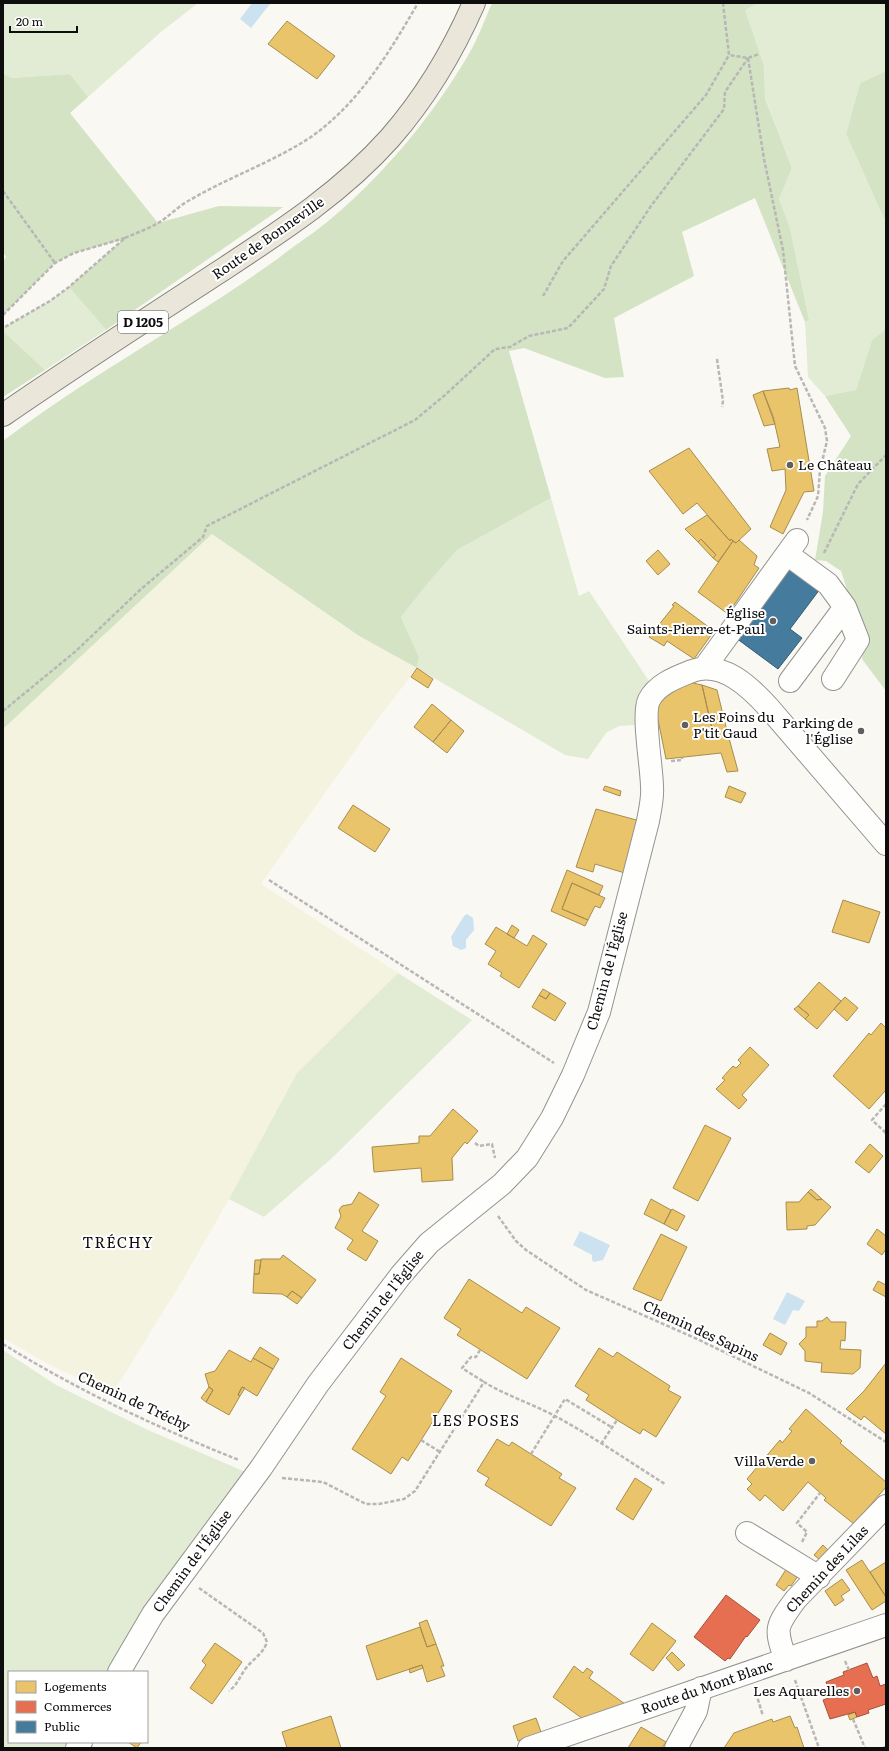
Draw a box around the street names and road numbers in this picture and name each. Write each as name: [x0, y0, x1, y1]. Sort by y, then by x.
street label: Route de Bonneville: [207, 191, 327, 283]
road number: D 1205: [118, 311, 168, 333]
street label: Chemin de l'Église: [581, 909, 632, 1032]
street label: Chemin de l'Église: [337, 1245, 428, 1354]
street label: Chemin des Sapins: [640, 1295, 762, 1366]
street label: Chemin de Tréchy: [75, 1365, 195, 1435]
street label: Chemin de l'Église: [147, 1505, 235, 1616]
street label: Chemin des Lilas: [780, 1520, 872, 1616]
street label: Route du Mont Blanc: [638, 1654, 775, 1718]

